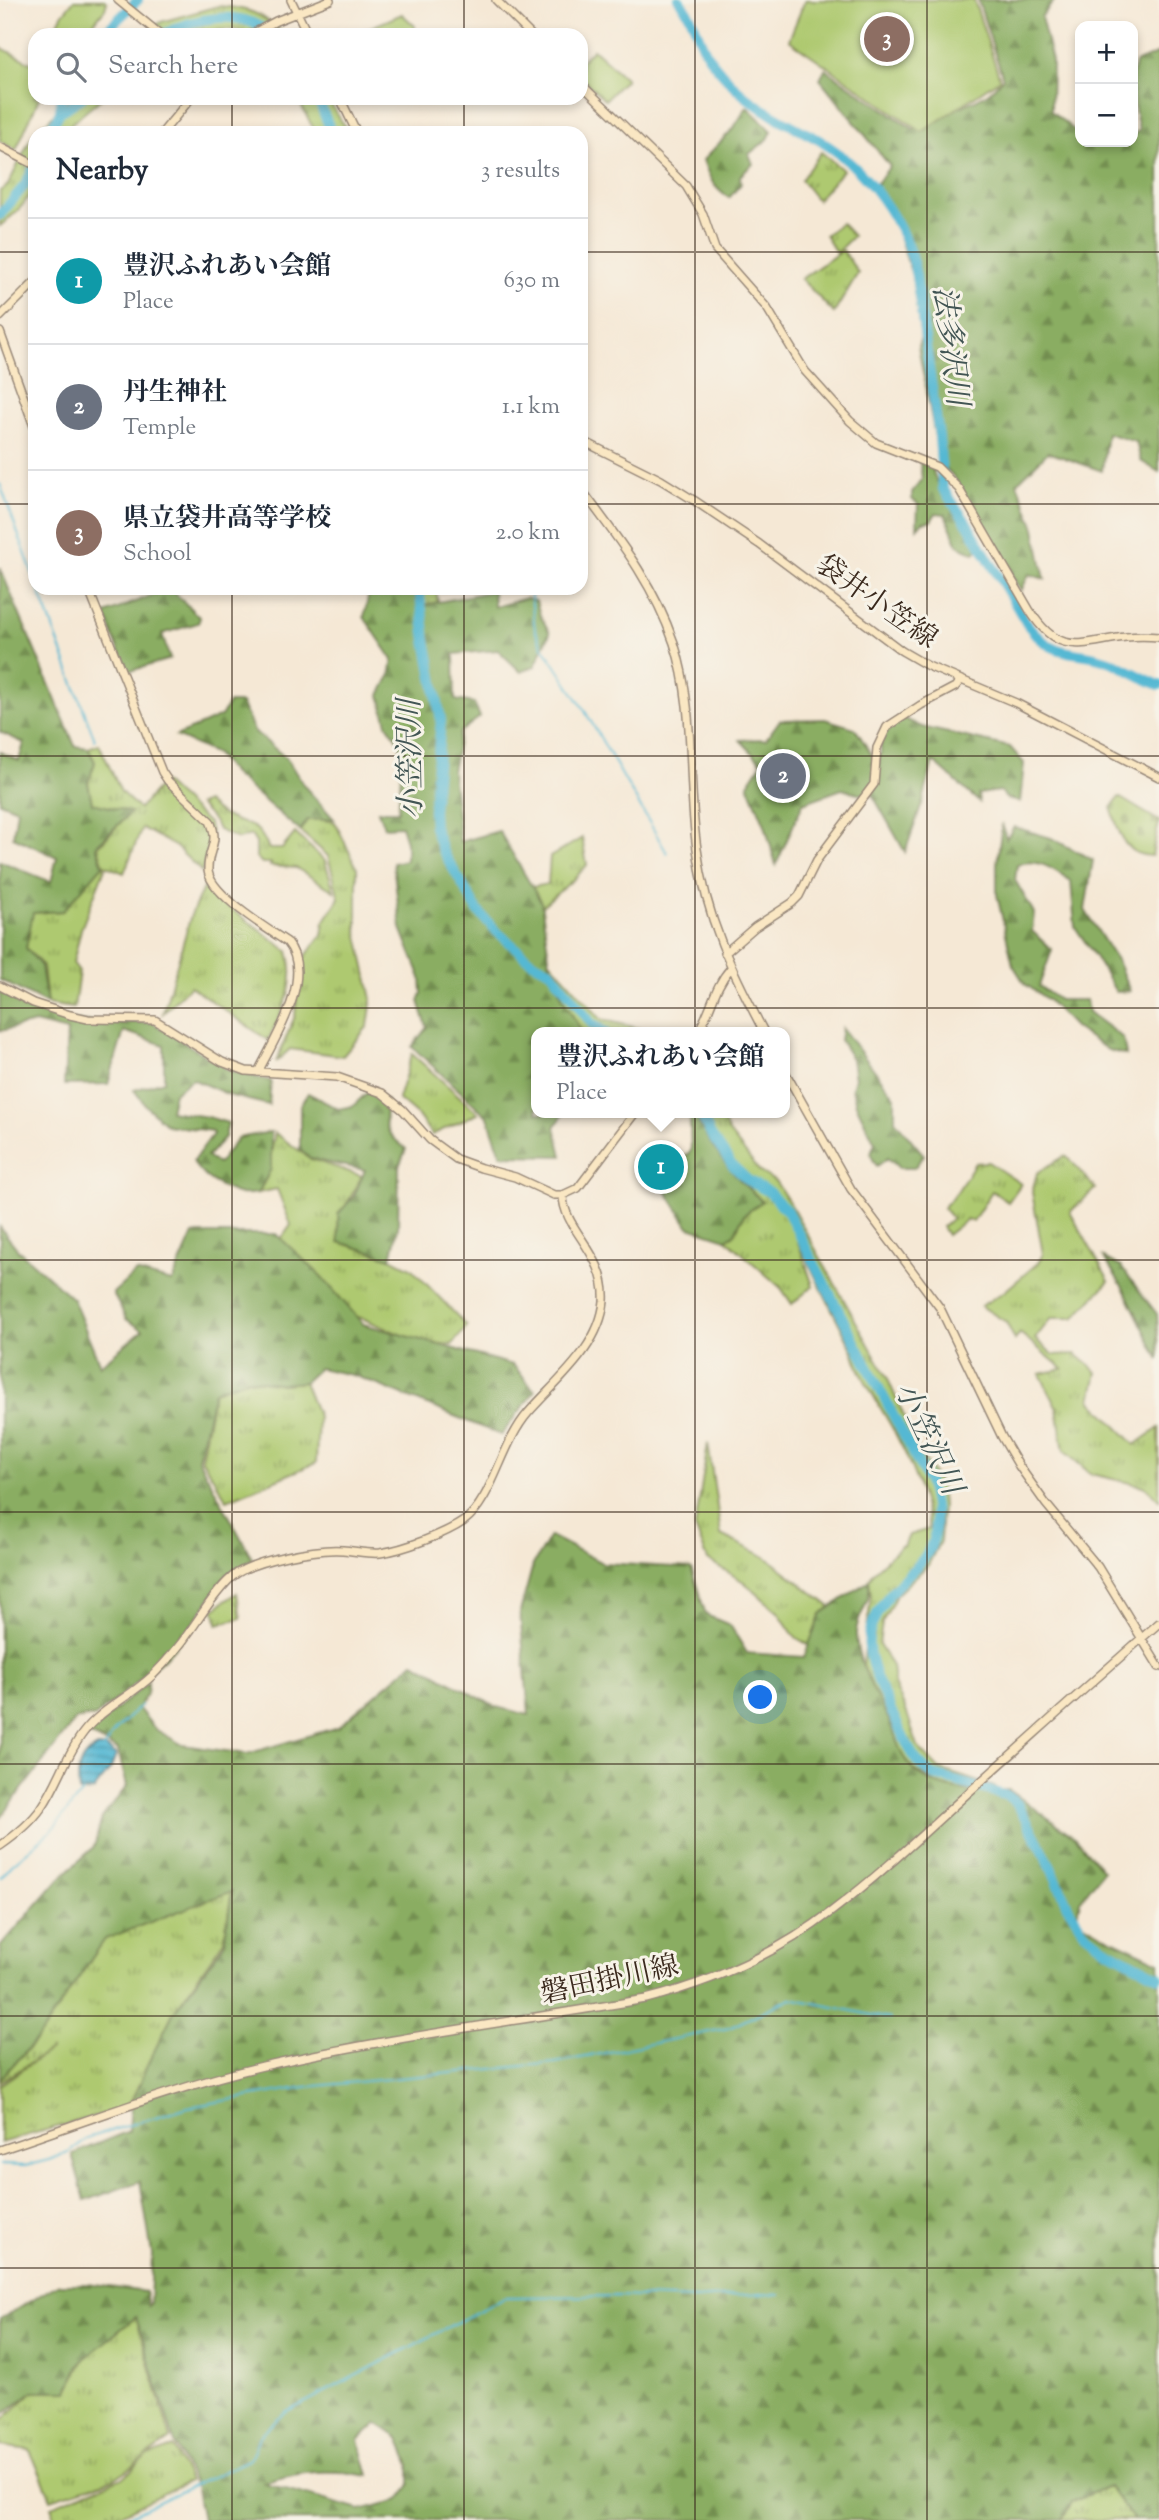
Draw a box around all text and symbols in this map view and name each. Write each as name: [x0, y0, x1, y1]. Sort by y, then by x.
pin: 3: [864, 13, 910, 65]
map controls: [1075, 21, 1138, 147]
button: +: [1075, 21, 1138, 84]
search box: [28, 28, 588, 105]
icon: search: [52, 48, 90, 86]
text: Search here: [108, 48, 238, 85]
button: −: [1075, 84, 1138, 147]
text: Nearby: [56, 150, 148, 193]
text: 3 results: [481, 155, 560, 188]
text: 豊沢ふれあい会館: [123, 249, 331, 286]
text: 1: [75, 265, 83, 298]
text: 630 m: [503, 265, 560, 298]
water label: 法多沢川: [920, 284, 978, 411]
text: Place: [123, 286, 174, 319]
text: 丹生神社: [123, 375, 227, 412]
text: 2: [74, 391, 84, 424]
text: 1.1 km: [502, 391, 560, 424]
text: Temple: [123, 412, 196, 445]
text: 県立袋井高等学校: [123, 501, 331, 538]
text: 3: [74, 517, 84, 550]
text: 2.0 km: [495, 517, 560, 550]
text: School: [123, 538, 192, 571]
street label: 袋井小笠線: [807, 546, 945, 660]
water label: 小笠沢川: [389, 696, 435, 819]
pin: 2: [760, 750, 806, 802]
popup: [531, 1027, 790, 1118]
text: 豊沢ふれあい会館: [556, 1040, 765, 1077]
text: Place: [556, 1077, 607, 1110]
pin: 1: [638, 1141, 684, 1193]
water label: 小笠沢川: [882, 1376, 973, 1505]
your location: [743, 1680, 777, 1714]
street label: 磐田掛川線: [537, 1947, 683, 2015]

